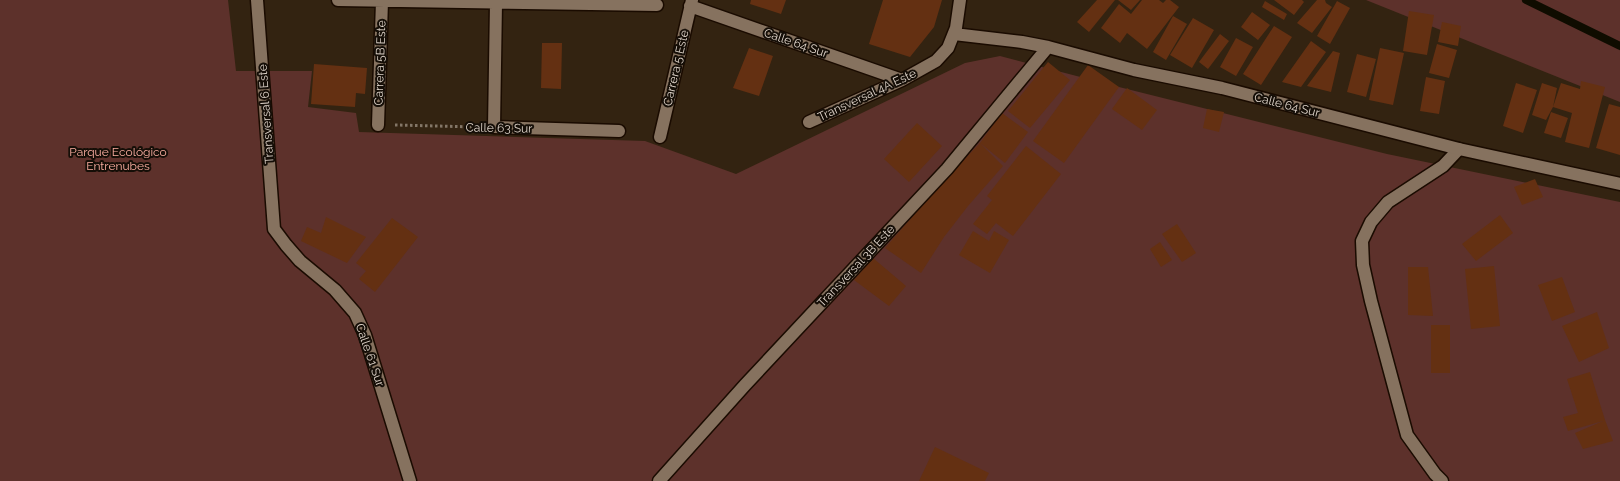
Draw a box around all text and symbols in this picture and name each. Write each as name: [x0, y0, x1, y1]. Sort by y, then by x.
street label: Carrera 5B Este: [372, 20, 388, 106]
street label: Calle 64 Sur: [762, 25, 831, 61]
street label: Carrera 5 Este: [660, 29, 692, 107]
street label: Transversal 6 Este: [256, 64, 276, 164]
street label: Transversal 4A Este: [816, 66, 918, 124]
street label: Calle 64 Sur: [1253, 90, 1322, 120]
street label: Calle 63 Sur: [466, 120, 533, 136]
park label: Parque Ecológico Entrenubes: [69, 145, 167, 173]
street label: Transversal 3B Este: [814, 222, 898, 310]
street label: Calle 61 Sur: [353, 322, 388, 389]

